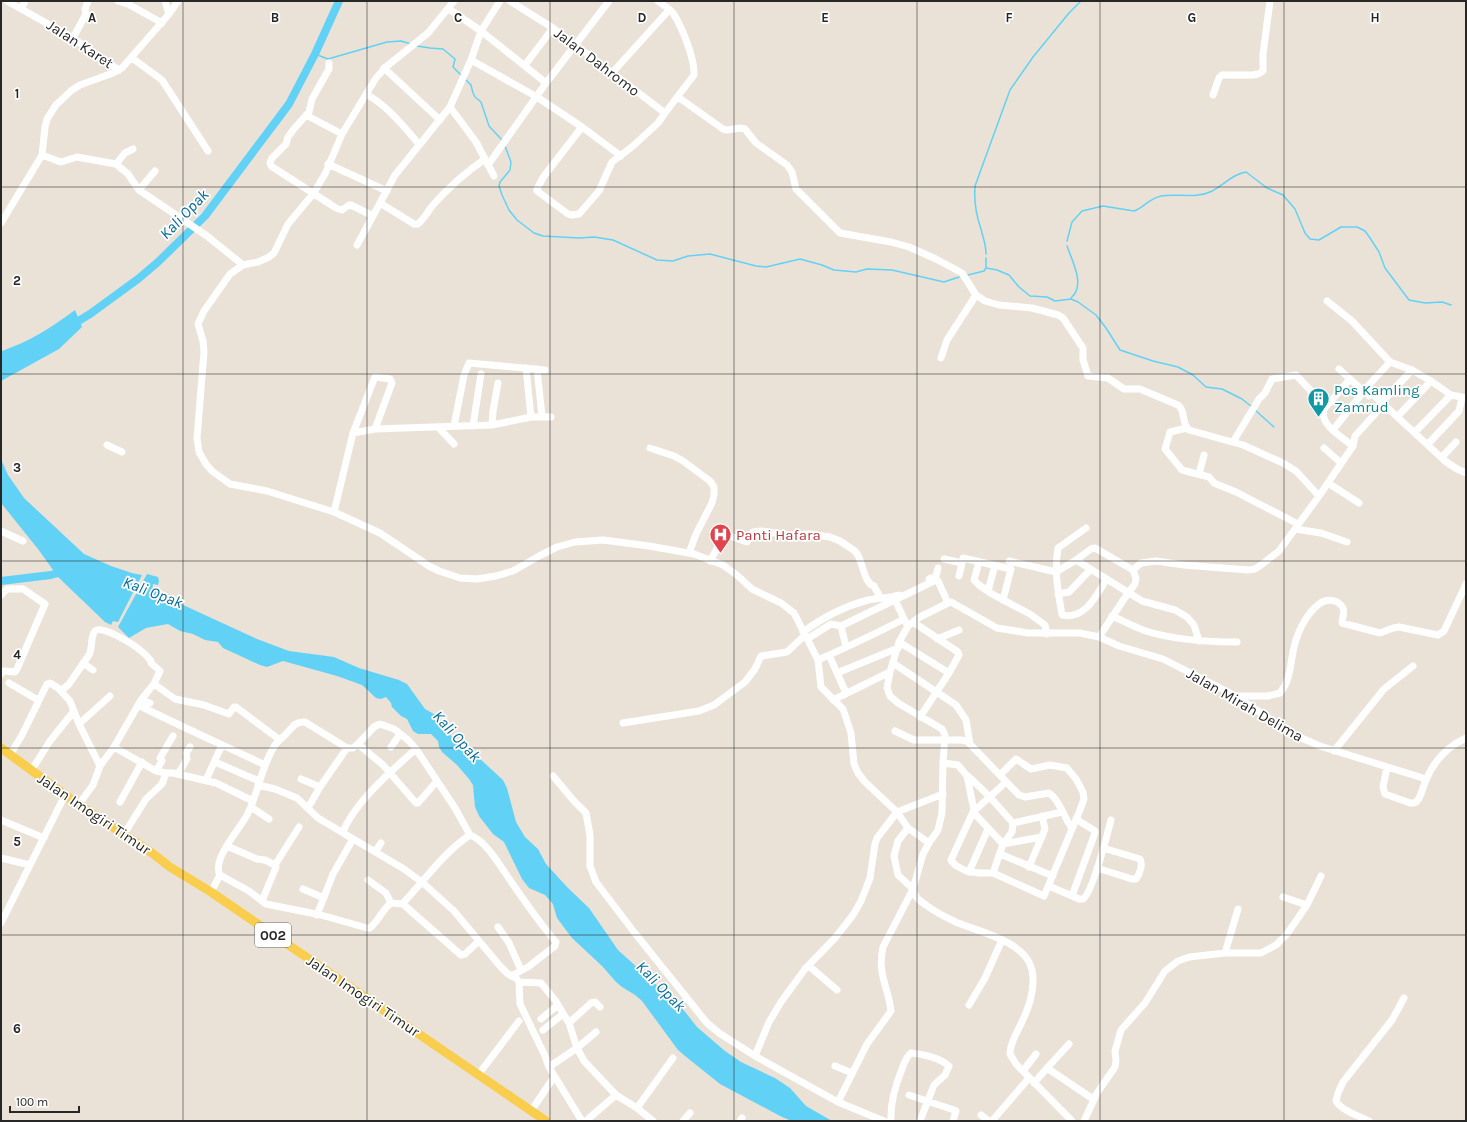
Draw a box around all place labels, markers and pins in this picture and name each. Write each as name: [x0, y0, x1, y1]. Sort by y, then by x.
place label: Pos Kamling Zamrud: [1334, 381, 1420, 416]
building icon: Pos Kamling Zamrud: [1305, 386, 1331, 419]
hospital icon: Panti Hafara: [708, 522, 734, 555]
place label: Panti Hafara: [736, 526, 821, 544]

